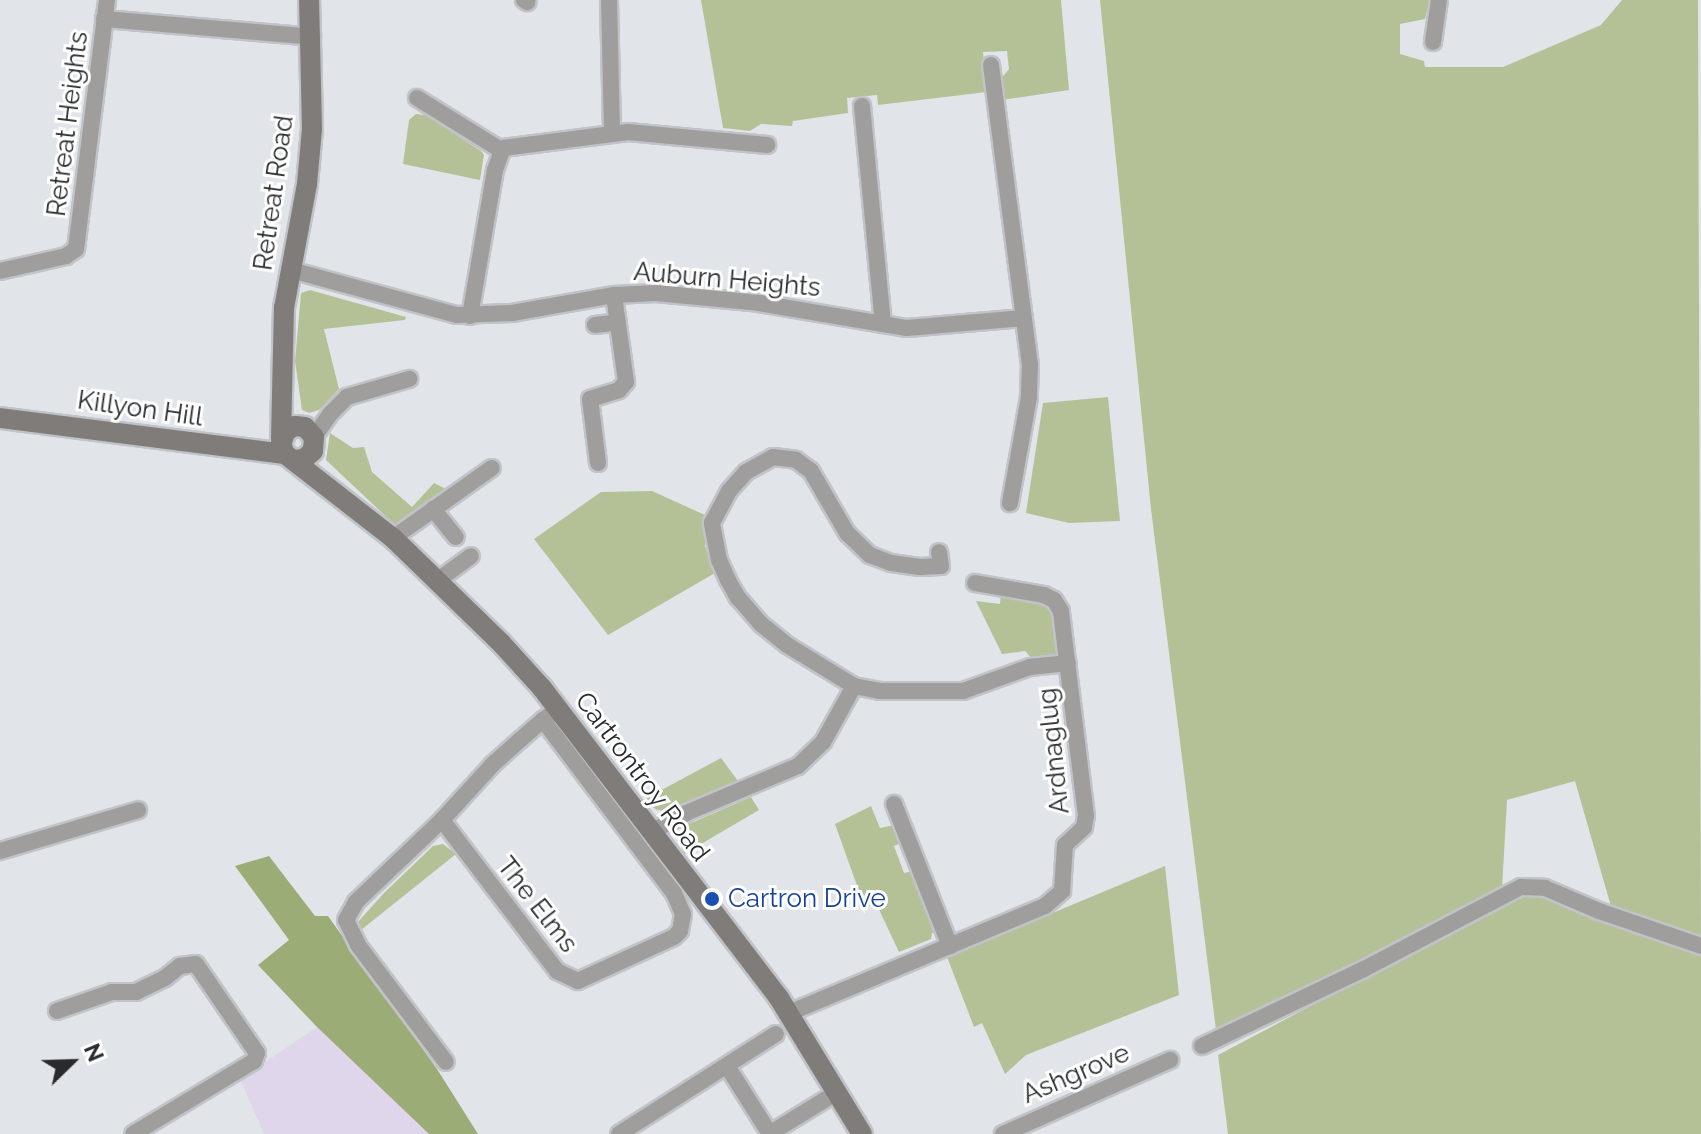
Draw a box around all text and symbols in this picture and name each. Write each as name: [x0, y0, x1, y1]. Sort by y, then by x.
street label: Retreat Heights: [41, 30, 95, 218]
street label: Retreat Road: [248, 114, 300, 272]
street label: Auburn Heights: [632, 256, 822, 304]
street label: Killyon Hill: [75, 385, 205, 433]
street label: Cartrontroy Road: [568, 686, 716, 868]
street label: Ardnaglug: [1032, 686, 1076, 816]
street label: The Elms: [490, 851, 584, 959]
place label: Cartron Drive: [728, 883, 886, 915]
marker: Cartron Drive: [703, 890, 721, 908]
north arrow: [32, 1022, 112, 1102]
street label: Ashgrove: [1018, 1037, 1134, 1111]
text: N: [79, 1040, 109, 1065]

